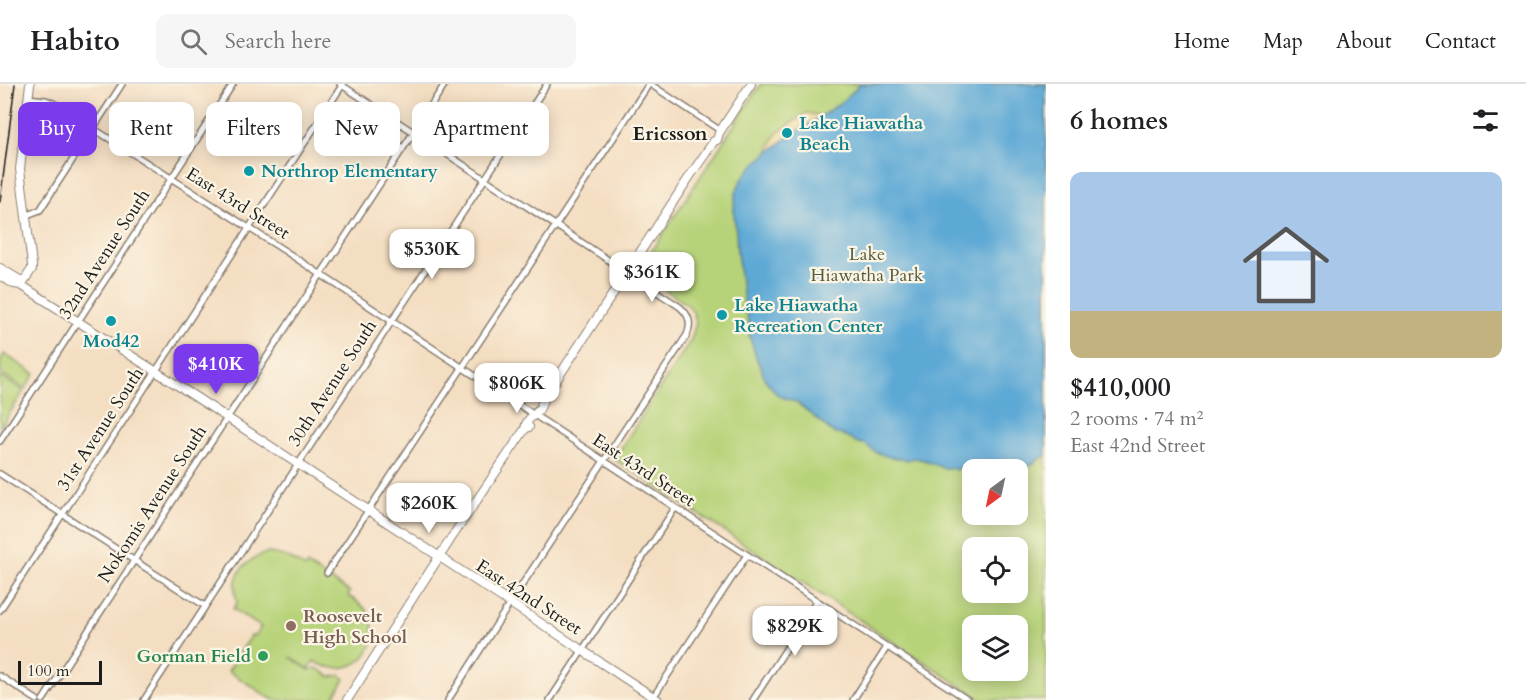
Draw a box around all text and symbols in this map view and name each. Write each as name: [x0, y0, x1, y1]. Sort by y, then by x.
search box: [156, 14, 576, 68]
text: Habito: [30, 22, 120, 60]
icon: search: [177, 25, 210, 58]
text: Search here: [225, 26, 331, 56]
text: Home: [1174, 27, 1230, 56]
text: Map: [1263, 27, 1303, 56]
text: About: [1336, 27, 1392, 56]
text: Contact: [1425, 27, 1496, 56]
chip: Buy: [18, 102, 97, 156]
chip: Rent: [109, 102, 194, 156]
chip: Filters: [206, 102, 302, 156]
chip: New: [314, 102, 400, 156]
chip: Apartment: [412, 102, 549, 156]
text: 6 homes: [1070, 103, 1168, 138]
icon: filters: [1469, 104, 1502, 137]
place label: Lake Hiawatha Beach: [799, 111, 923, 157]
district label: Ericsson: [632, 120, 708, 147]
marker: Lake Hiawatha Beach: [780, 126, 794, 140]
place label: Northrop Elementary: [261, 159, 439, 184]
street label: East 43rd Street: [181, 162, 295, 245]
marker: Northrop Elementary: [242, 164, 256, 178]
street label: 32nd Avenue South: [53, 184, 156, 324]
icon: home: [1232, 211, 1340, 319]
pin: $530K: [390, 229, 474, 280]
text: $530K: [403, 235, 461, 262]
park label: Lake Hiawatha Park: [811, 242, 924, 288]
pin: $361K: [610, 252, 694, 303]
text: $361K: [623, 258, 681, 285]
place label: Lake Hiawatha Recreation Center: [734, 293, 883, 339]
marker: Lake Hiawatha Recreation Center: [715, 308, 729, 322]
marker: Mod42: [104, 314, 118, 328]
street label: 30th Avenue South: [282, 315, 383, 451]
place label: Mod42: [83, 329, 139, 354]
pin: $410K: [174, 344, 258, 395]
text: $410K: [187, 350, 245, 377]
street label: 31st Avenue South: [51, 363, 150, 496]
pin: $806K: [475, 363, 559, 414]
text: $806K: [488, 369, 546, 396]
text: $410,000: [1070, 370, 1171, 405]
text: 2 rooms · 74 m²: [1070, 405, 1203, 432]
street label: Nokomis Avenue South: [92, 421, 213, 588]
street label: East 43rd Street: [587, 428, 700, 513]
text: East 42nd Street: [1070, 432, 1205, 459]
north arrow: [962, 459, 1028, 525]
map controls: [962, 459, 1028, 681]
pin: $260K: [387, 483, 471, 534]
text: $260K: [400, 489, 458, 516]
button: locate: [962, 537, 1028, 603]
street label: East 42nd Street: [471, 554, 587, 641]
place label: Roosevelt High School: [303, 604, 407, 650]
pin: $829K: [753, 606, 837, 657]
text: $829K: [766, 612, 824, 639]
button: layers: [962, 615, 1028, 681]
marker: Roosevelt High School: [284, 619, 298, 633]
place label: Gorman Field: [136, 644, 252, 669]
marker: Gorman Field: [256, 649, 270, 663]
scale bar: [18, 658, 102, 686]
text: 100 m: [27, 660, 69, 682]

